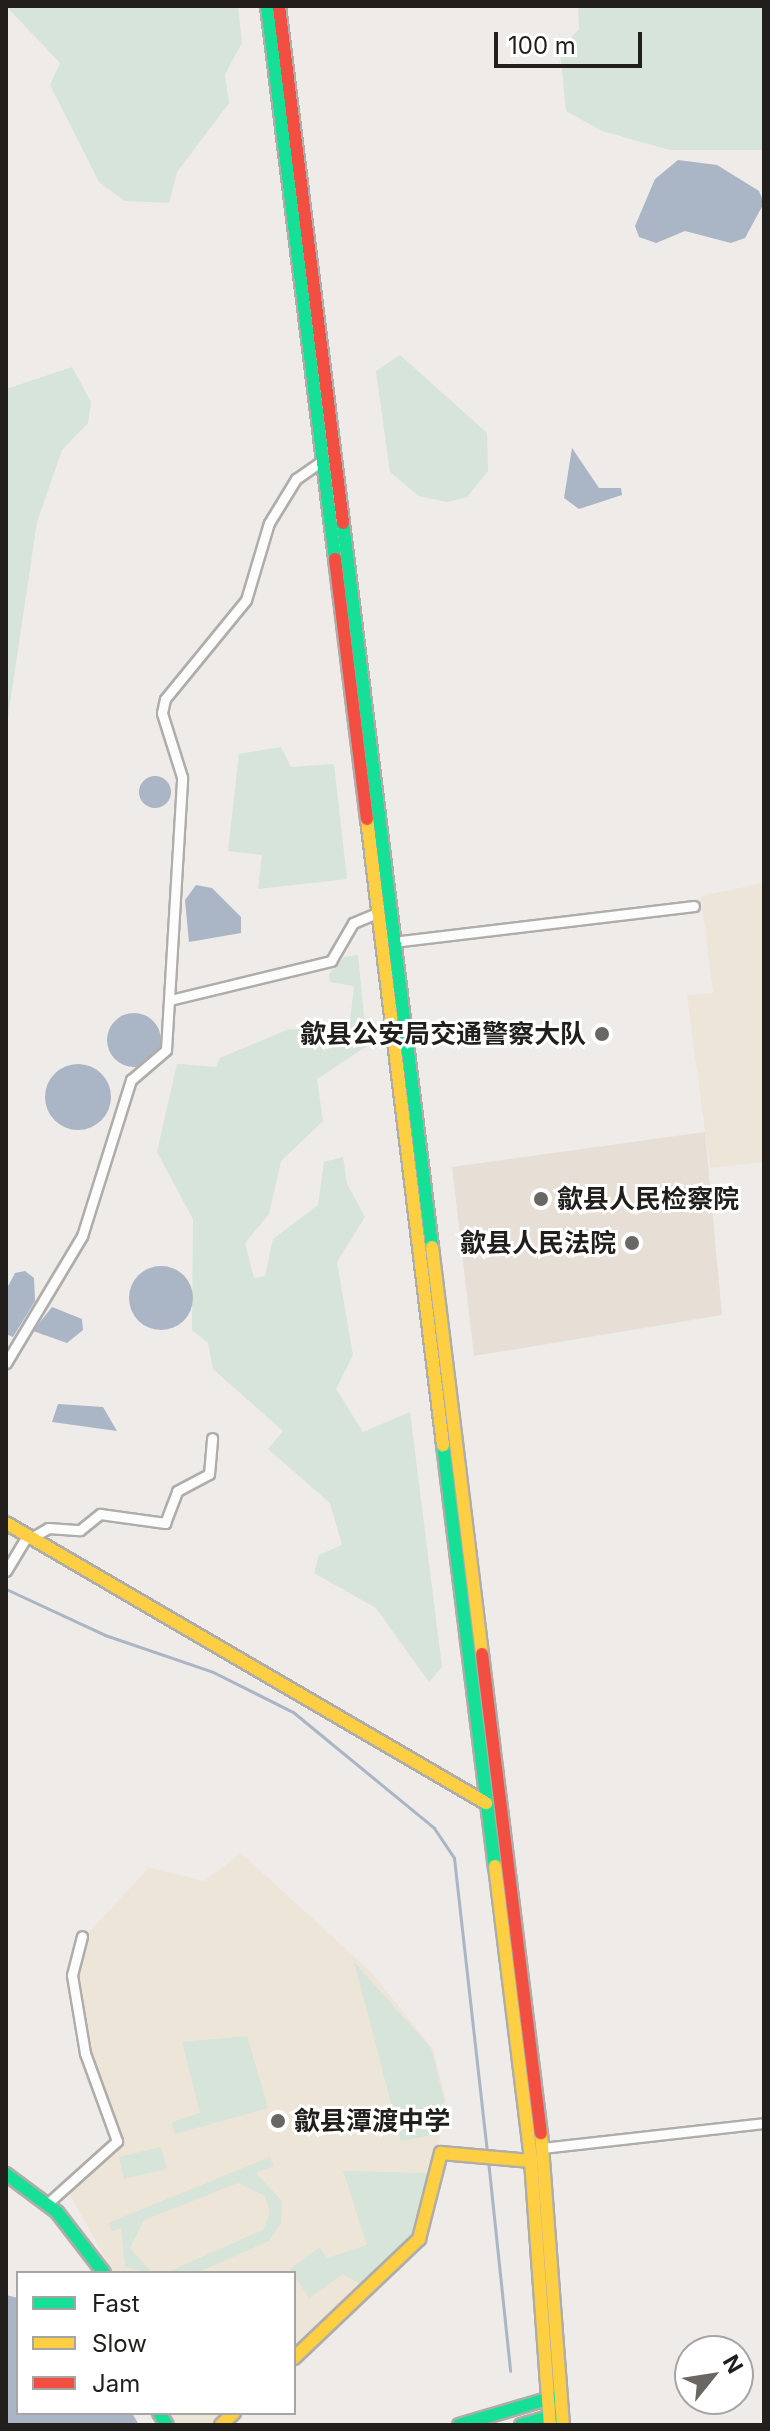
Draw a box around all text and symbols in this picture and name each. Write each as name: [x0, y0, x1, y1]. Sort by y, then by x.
scale bar: [498, 16, 646, 66]
text: 100 m: [508, 31, 576, 60]
place label: 歙县公安局交通警察大队: [300, 1018, 586, 1050]
marker: 歙县公安局交通警察大队: [593, 1025, 611, 1043]
place label: 歙县人民检察院: [557, 1183, 739, 1215]
marker: 歙县人民检察院: [532, 1190, 550, 1208]
place label: 歙县人民法院: [460, 1227, 616, 1259]
marker: 歙县人民法院: [623, 1234, 641, 1252]
place label: 歙县潭渡中学: [294, 2105, 450, 2137]
marker: 歙县潭渡中学: [269, 2112, 287, 2130]
legend: [16, 2271, 296, 2415]
text: Fast: [92, 2289, 140, 2318]
text: Slow: [92, 2329, 147, 2358]
north arrow: [674, 2335, 754, 2415]
text: N: [718, 2350, 749, 2378]
text: Jam: [92, 2369, 140, 2398]

